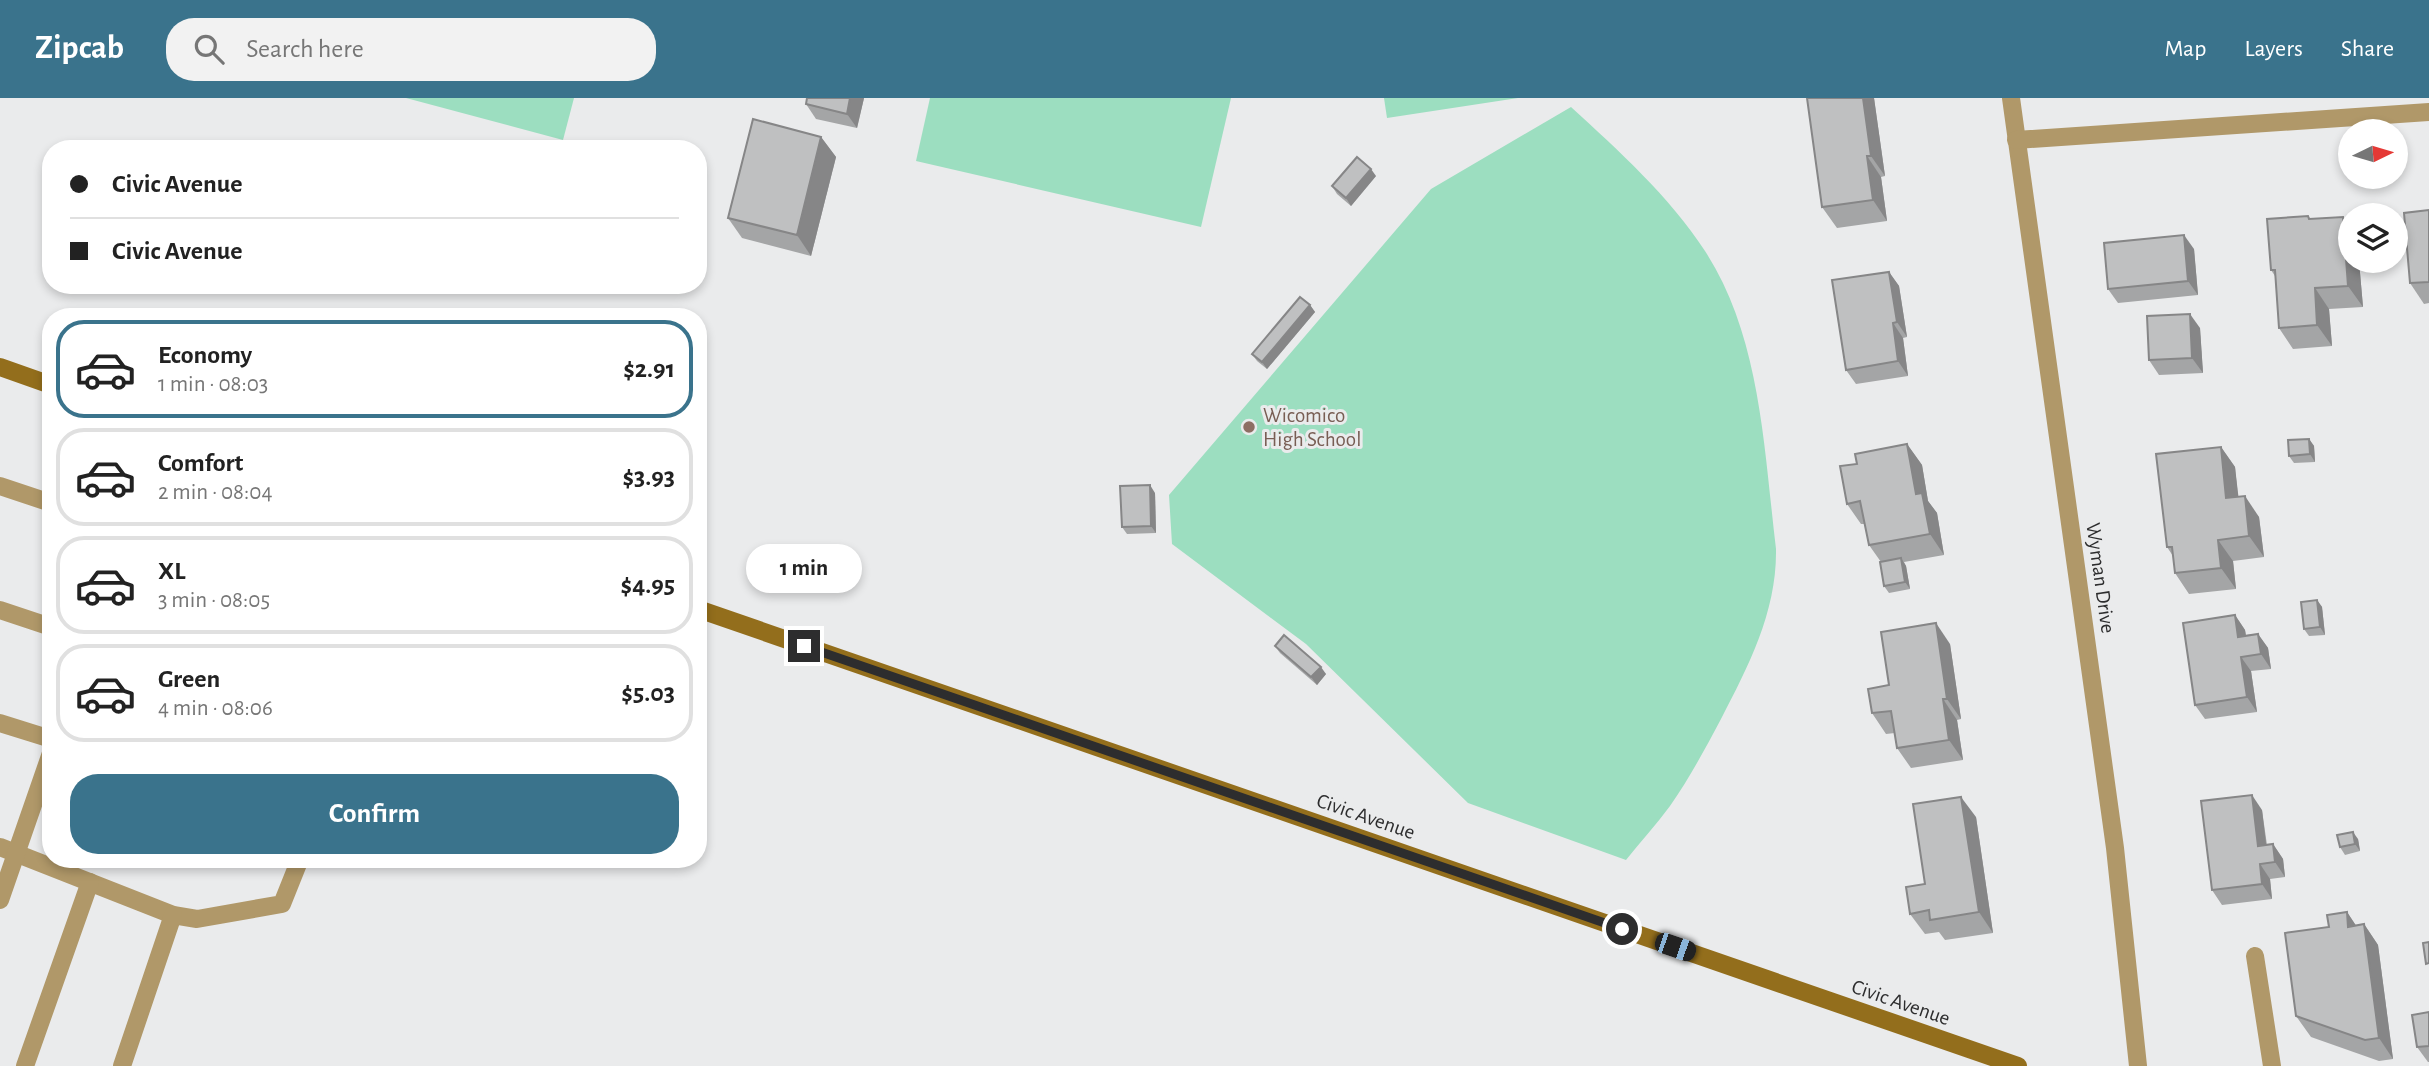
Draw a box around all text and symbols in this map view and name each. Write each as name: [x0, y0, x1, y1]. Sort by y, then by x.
search box: [166, 18, 656, 81]
icon: search: [190, 30, 228, 68]
text: Zipcab: [35, 32, 124, 65]
text: Search here: [246, 36, 364, 62]
text: Map: [2164, 37, 2206, 61]
text: Layers: [2244, 37, 2303, 61]
text: Share: [2341, 37, 2394, 61]
north arrow: [2338, 119, 2408, 189]
map controls: [2338, 119, 2408, 273]
text: Civic Avenue: [112, 171, 243, 197]
button: layers: [2338, 203, 2408, 273]
text: Civic Avenue: [112, 238, 243, 264]
icon: car: [74, 338, 137, 401]
text: Economy: [158, 342, 252, 368]
text: $2.91: [623, 356, 675, 382]
text: 1 min · 08:03: [158, 373, 268, 396]
place label: Wicomico High School: [1263, 405, 1361, 450]
marker: Wicomico High School: [1241, 419, 1257, 435]
icon: car: [74, 446, 137, 509]
text: Comfort: [158, 450, 243, 476]
text: $3.93: [622, 464, 675, 490]
text: 2 min · 08:04: [158, 481, 272, 504]
street label: Wyman Drive: [2082, 521, 2119, 635]
callout: 1 min: [746, 545, 862, 594]
icon: car: [74, 554, 137, 617]
text: 1 min: [780, 557, 828, 580]
text: XL: [158, 558, 185, 584]
text: $4.95: [620, 572, 675, 598]
text: 3 min · 08:05: [158, 589, 270, 612]
route end: [788, 630, 820, 662]
icon: car: [74, 662, 137, 725]
text: Green: [158, 666, 220, 692]
text: $5.03: [621, 680, 675, 706]
text: 4 min · 08:06: [158, 697, 273, 720]
button: Confirm: [70, 774, 679, 854]
street label: Civic Avenue: [1314, 790, 1418, 843]
route start: [1606, 913, 1638, 945]
car: [1652, 930, 1699, 964]
street label: Civic Avenue: [1849, 976, 1953, 1029]

